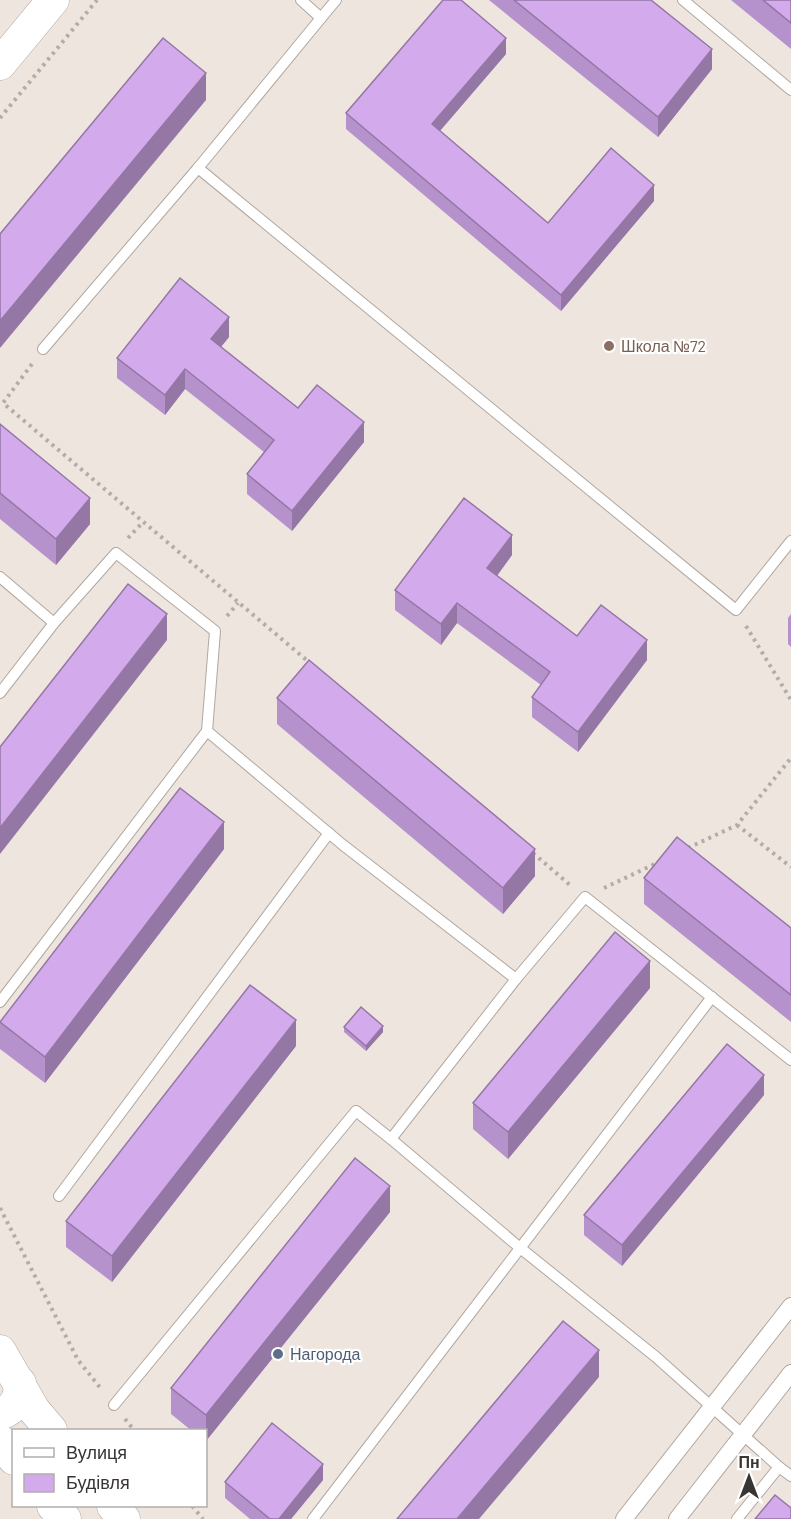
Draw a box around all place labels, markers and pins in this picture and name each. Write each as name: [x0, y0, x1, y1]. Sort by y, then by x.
place label: Школа №72: [621, 336, 706, 355]
marker: Школа №72: [602, 339, 616, 353]
place label: Нагорода: [290, 1344, 361, 1363]
marker: Нагорода: [271, 1347, 285, 1361]

